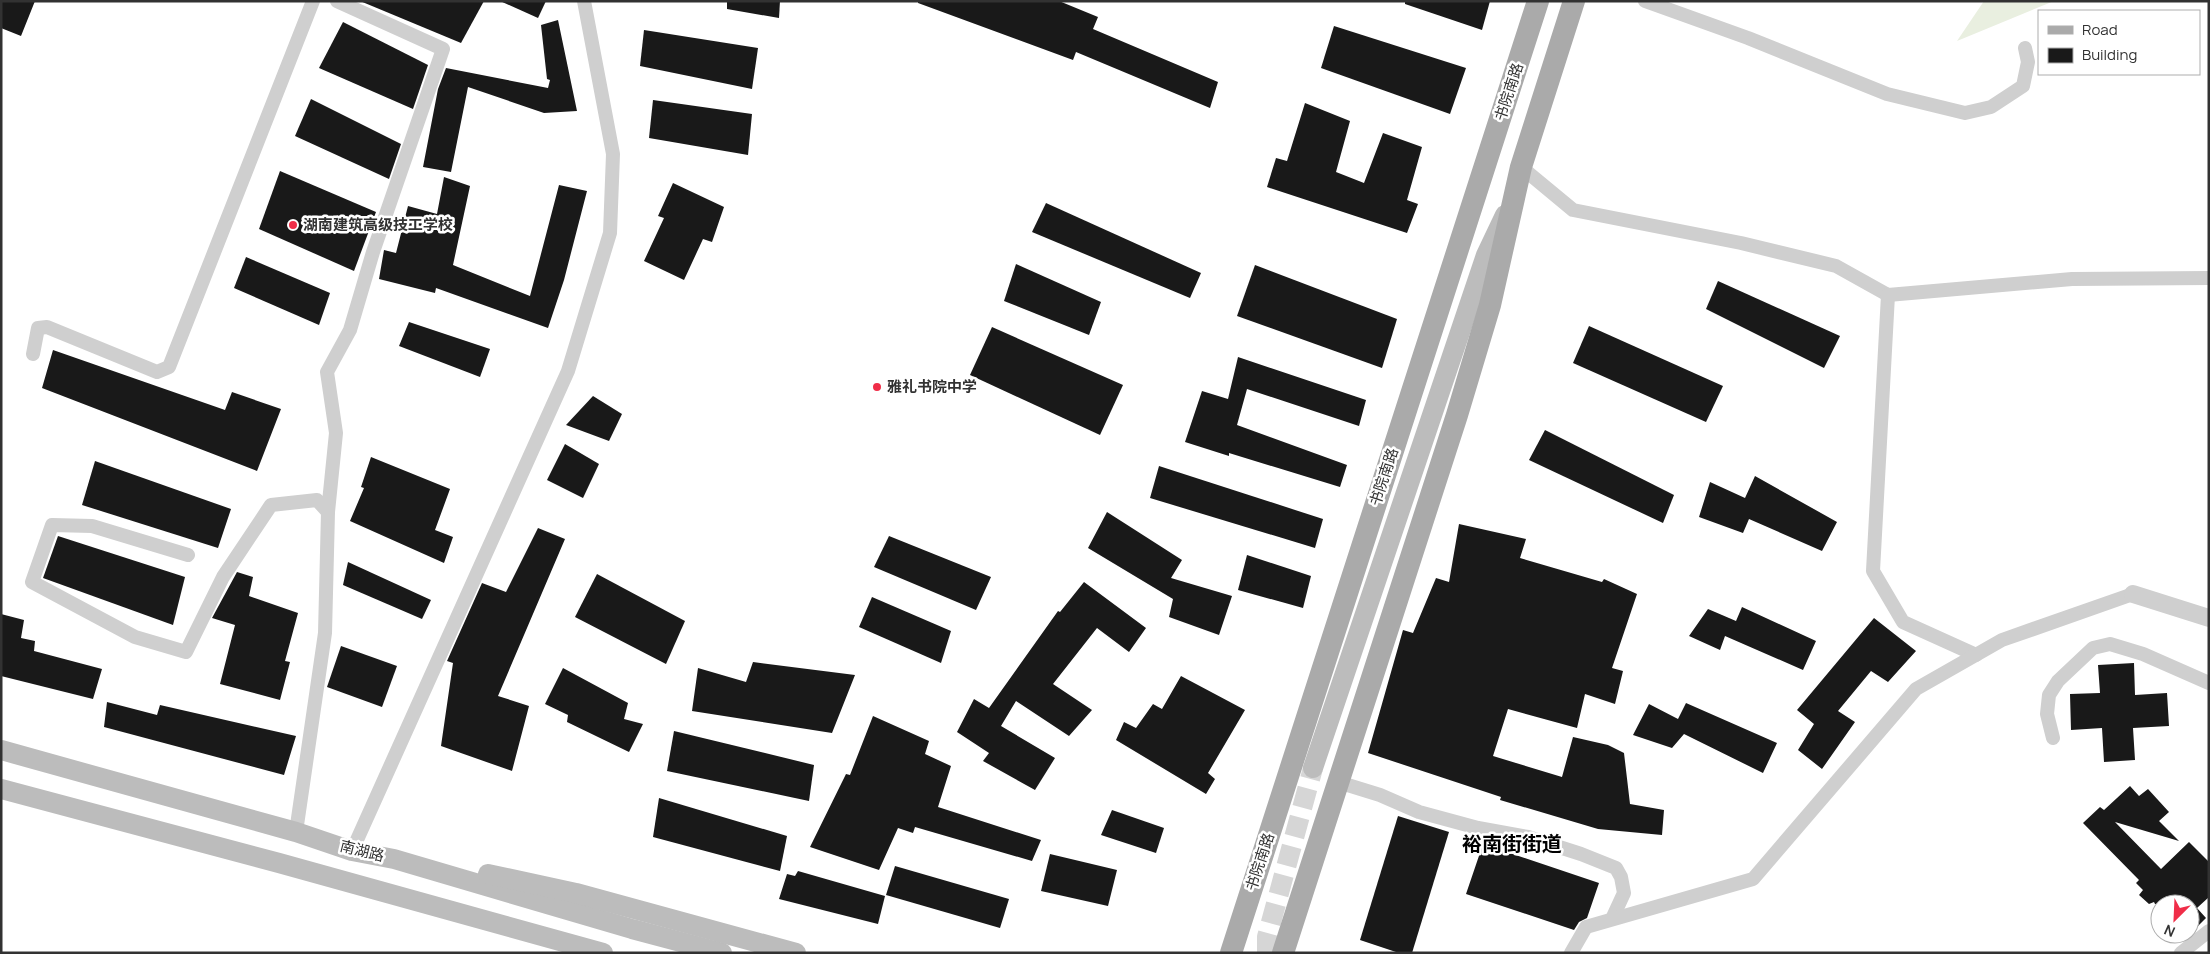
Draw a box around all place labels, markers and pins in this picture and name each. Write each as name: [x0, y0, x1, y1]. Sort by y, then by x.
place label: 湖南建筑高级技工学校: [303, 214, 453, 235]
marker: 湖南建筑高级技工学校: [287, 219, 299, 231]
place label: 雅礼书院中学: [887, 376, 977, 397]
marker: 雅礼书院中学: [871, 381, 883, 393]

